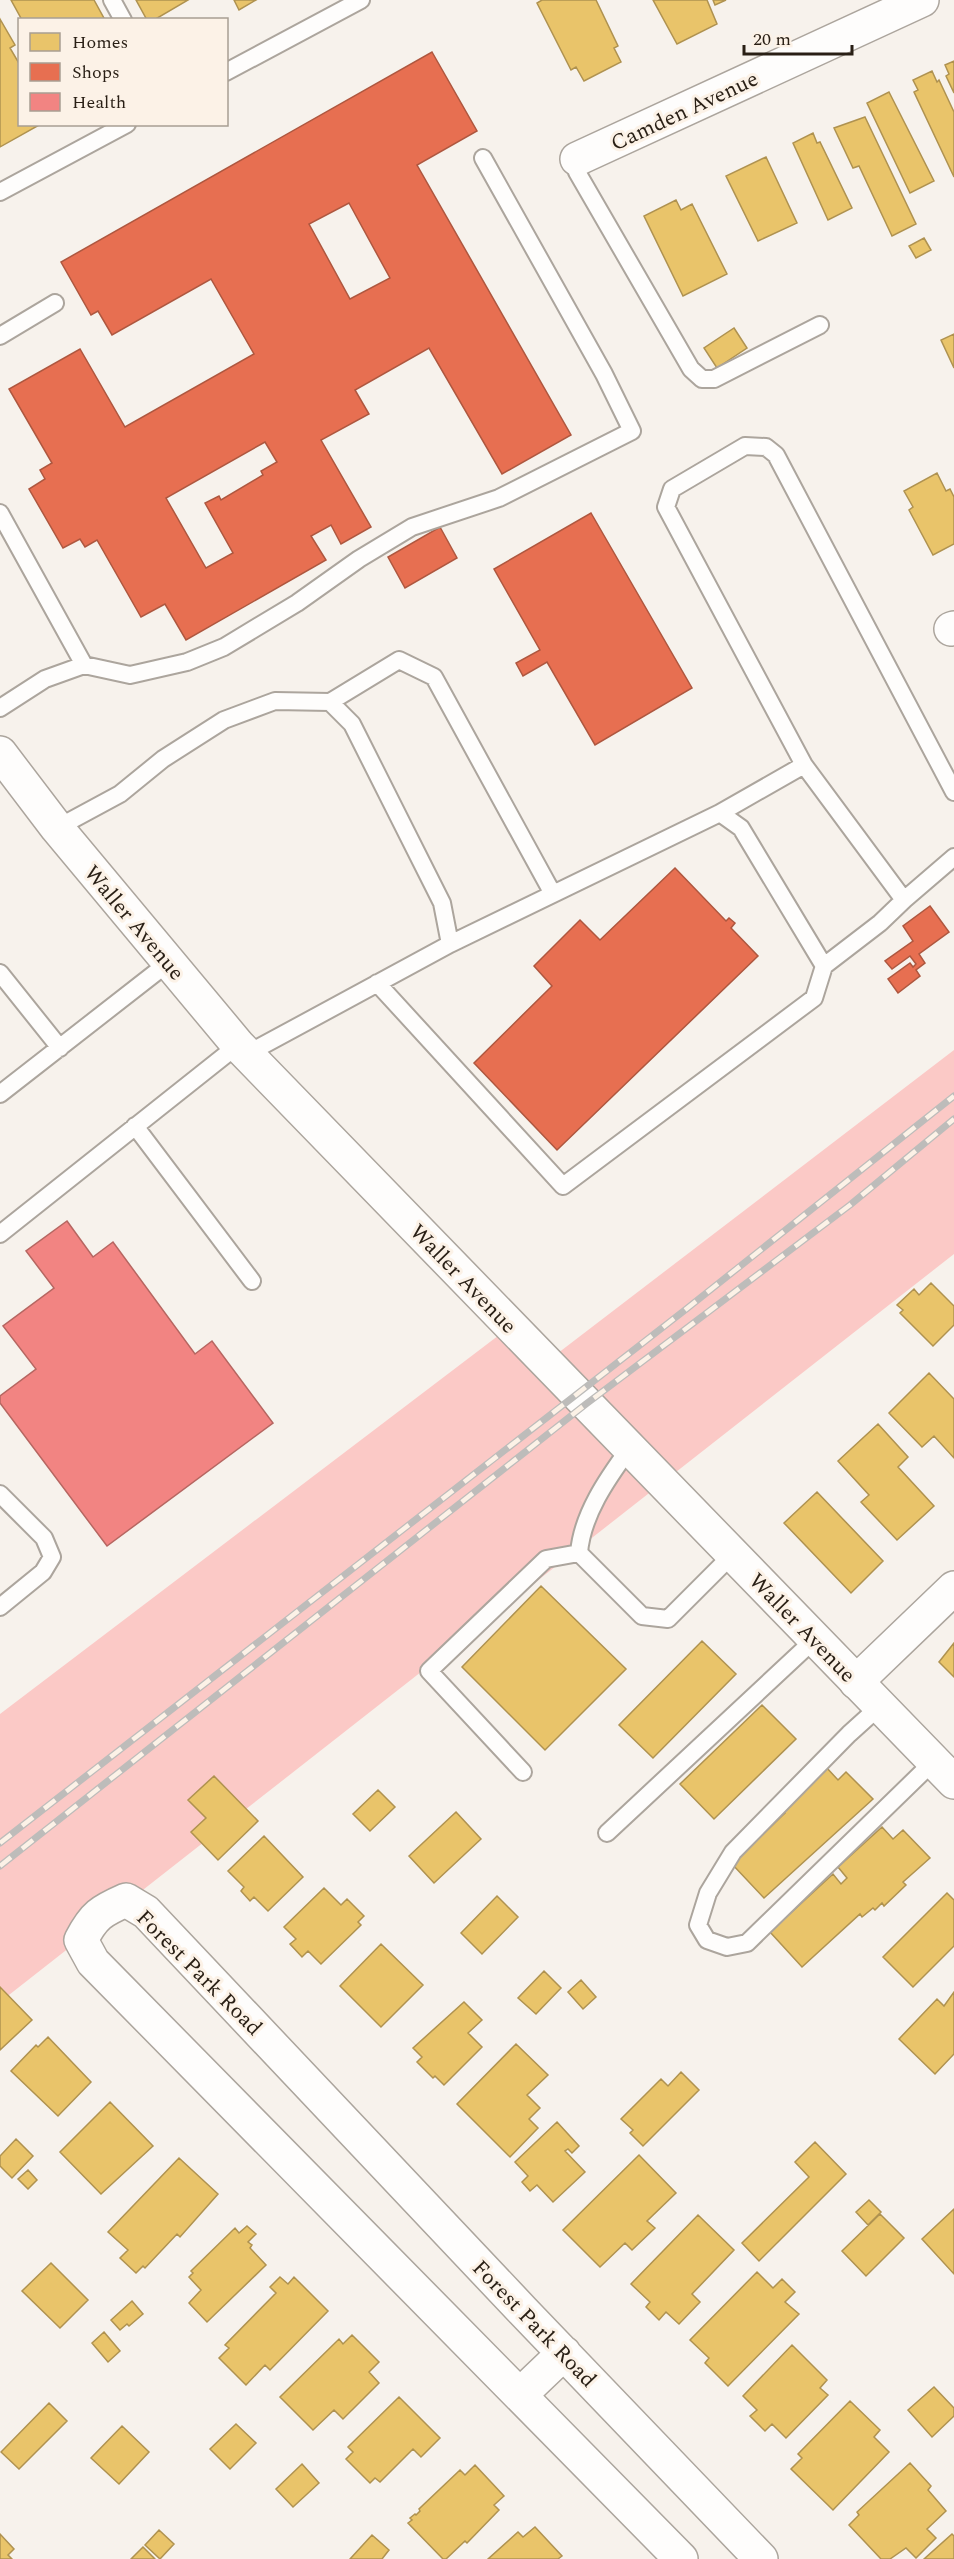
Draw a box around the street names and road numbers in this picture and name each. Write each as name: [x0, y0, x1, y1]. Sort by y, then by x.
street label: Camden Avenue: [605, 63, 764, 160]
street label: Waller Avenue: [75, 858, 192, 988]
street label: Waller Avenue: [402, 1216, 524, 1342]
street label: Waller Avenue: [741, 1565, 863, 1691]
street label: Forest Park Road: [128, 1902, 270, 2044]
street label: Forest Park Road: [464, 2252, 604, 2396]

